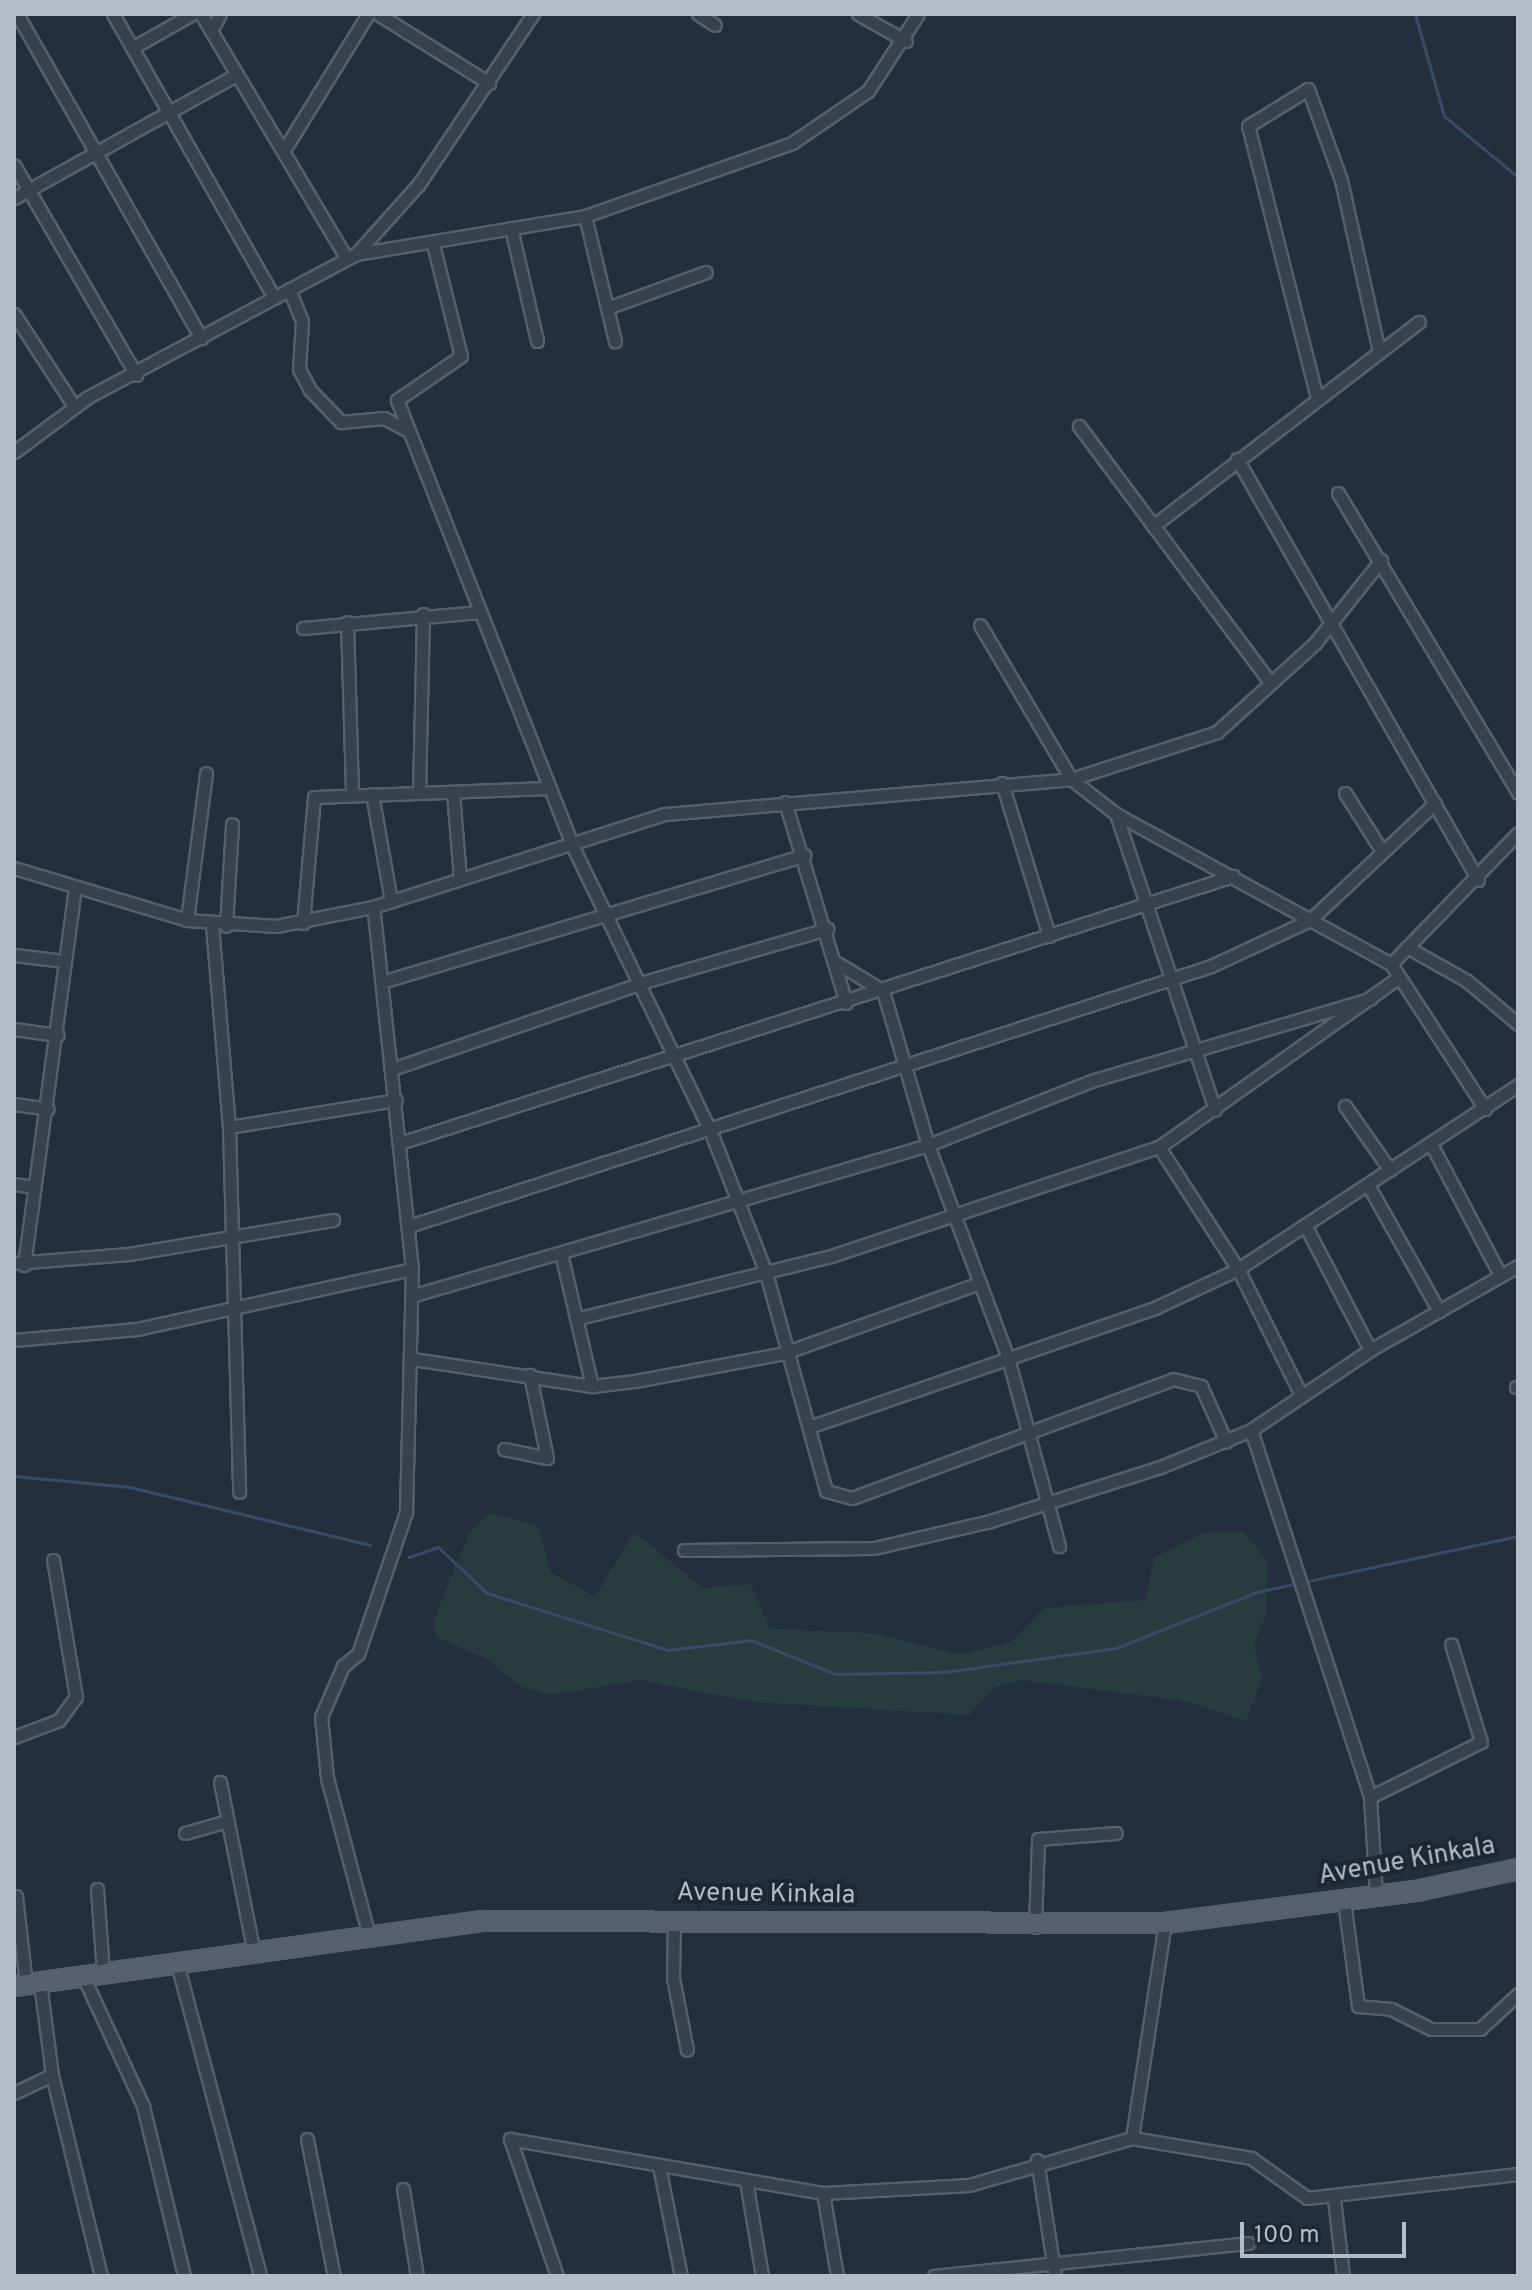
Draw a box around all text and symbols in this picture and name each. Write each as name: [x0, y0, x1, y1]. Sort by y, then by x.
street label: Avenue Kinkala: [1316, 1831, 1498, 1893]
street label: Avenue Kinkala: [676, 1878, 856, 1912]
scale bar: [1244, 2206, 1410, 2256]
text: 100 m: [1254, 2221, 1320, 2251]

